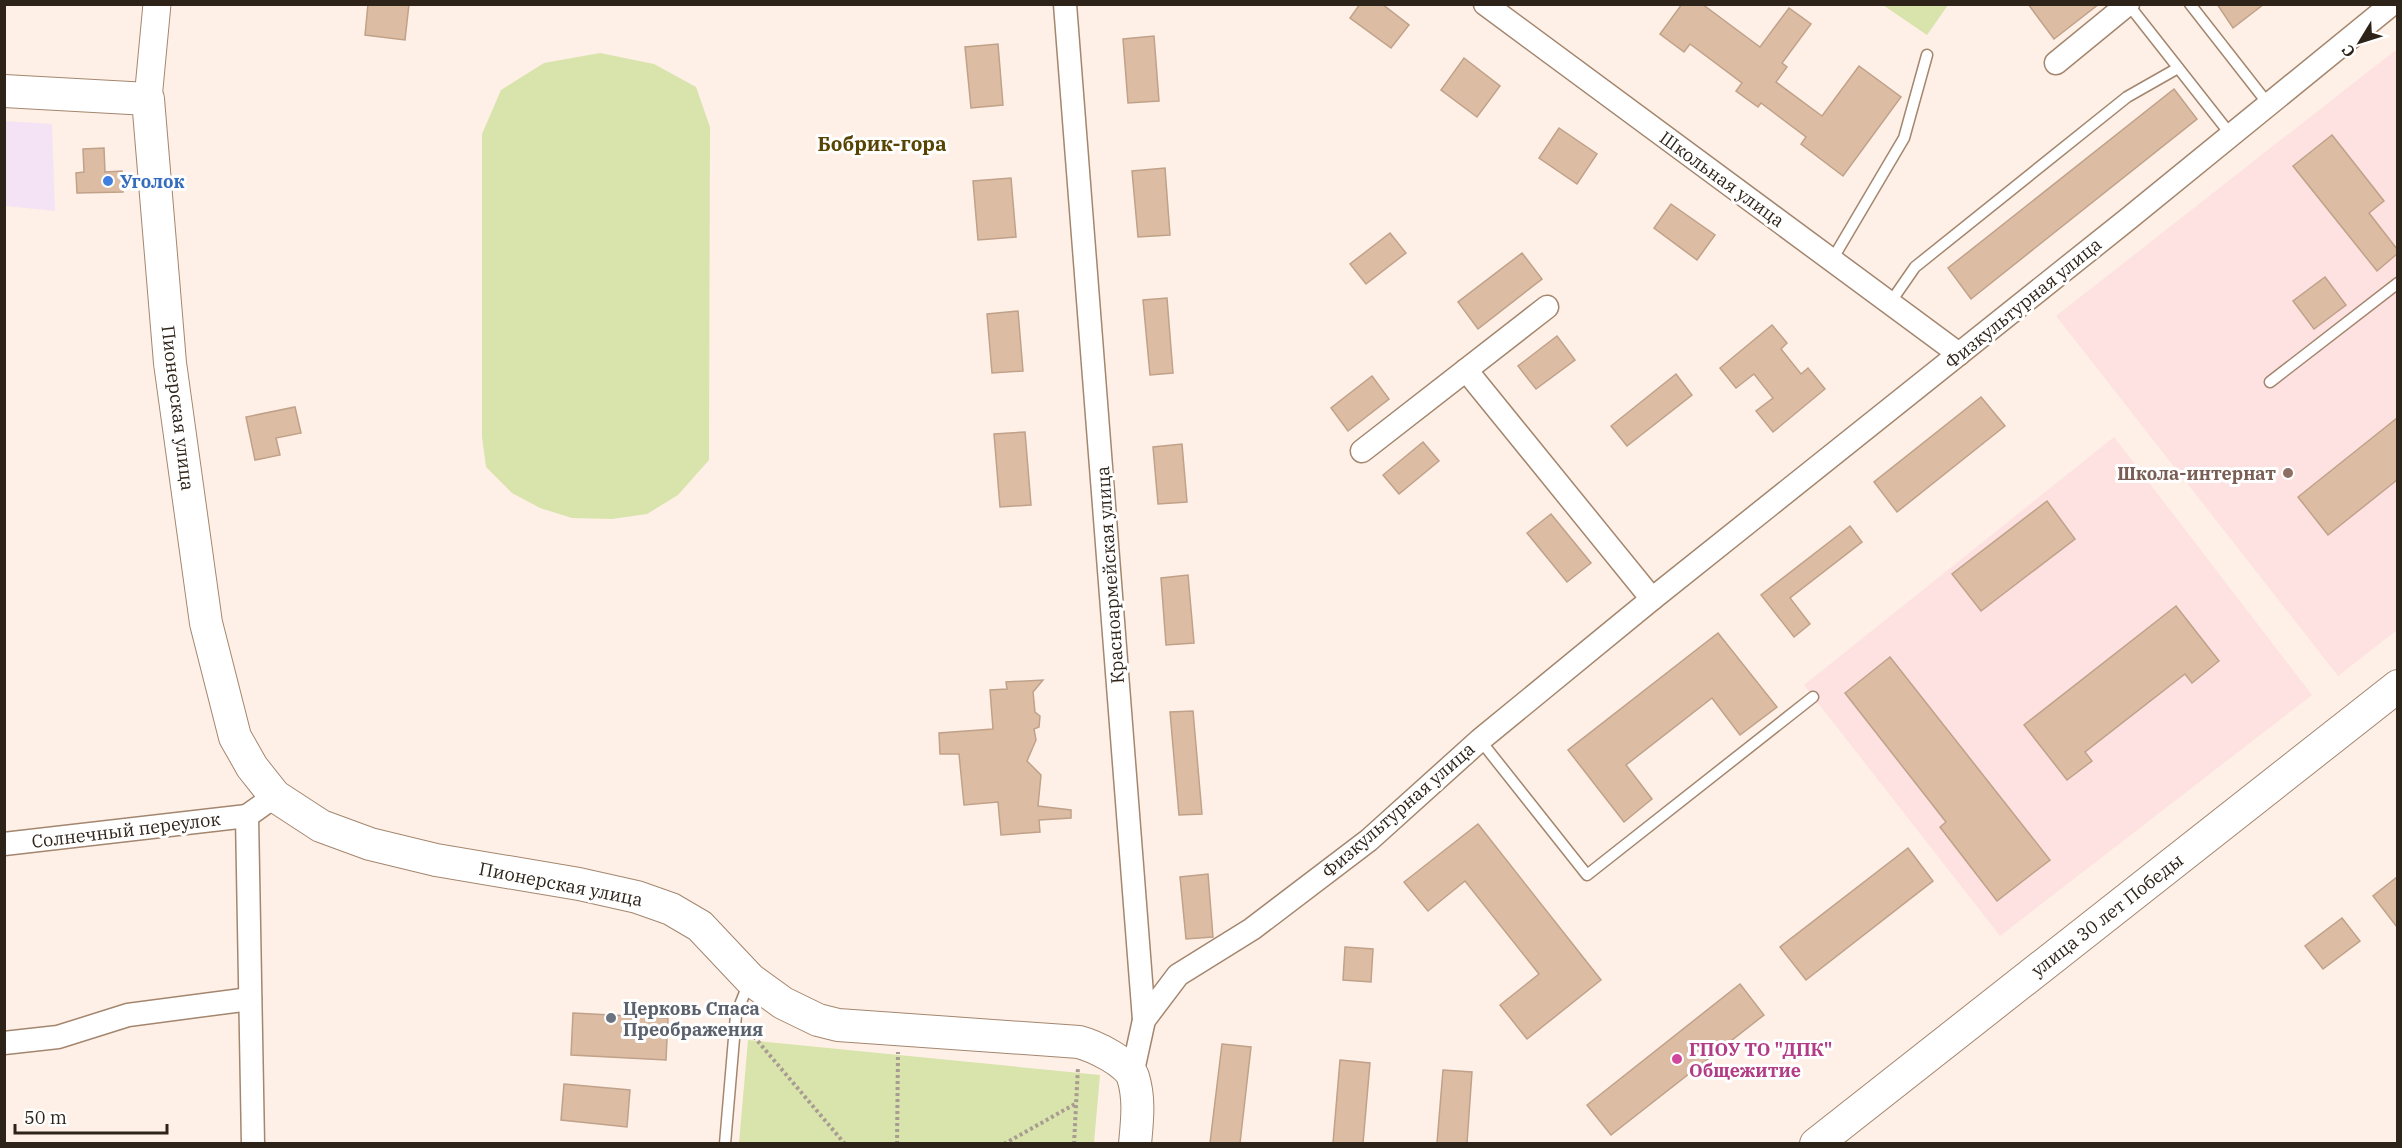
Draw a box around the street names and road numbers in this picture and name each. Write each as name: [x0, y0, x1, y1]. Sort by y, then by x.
street label: Школьная улица: [1655, 126, 1789, 232]
street label: Физкультурная улица: [1940, 233, 2106, 373]
street label: Пионерская улица: [156, 324, 200, 492]
street label: Красноармейская улица: [1091, 465, 1129, 685]
street label: Физкультурная улица: [1317, 737, 1479, 883]
street label: Солнечный переулок: [30, 807, 222, 853]
street label: улица 30 лет Победы: [2026, 848, 2188, 982]
street label: Пионерская улица: [477, 857, 645, 911]

